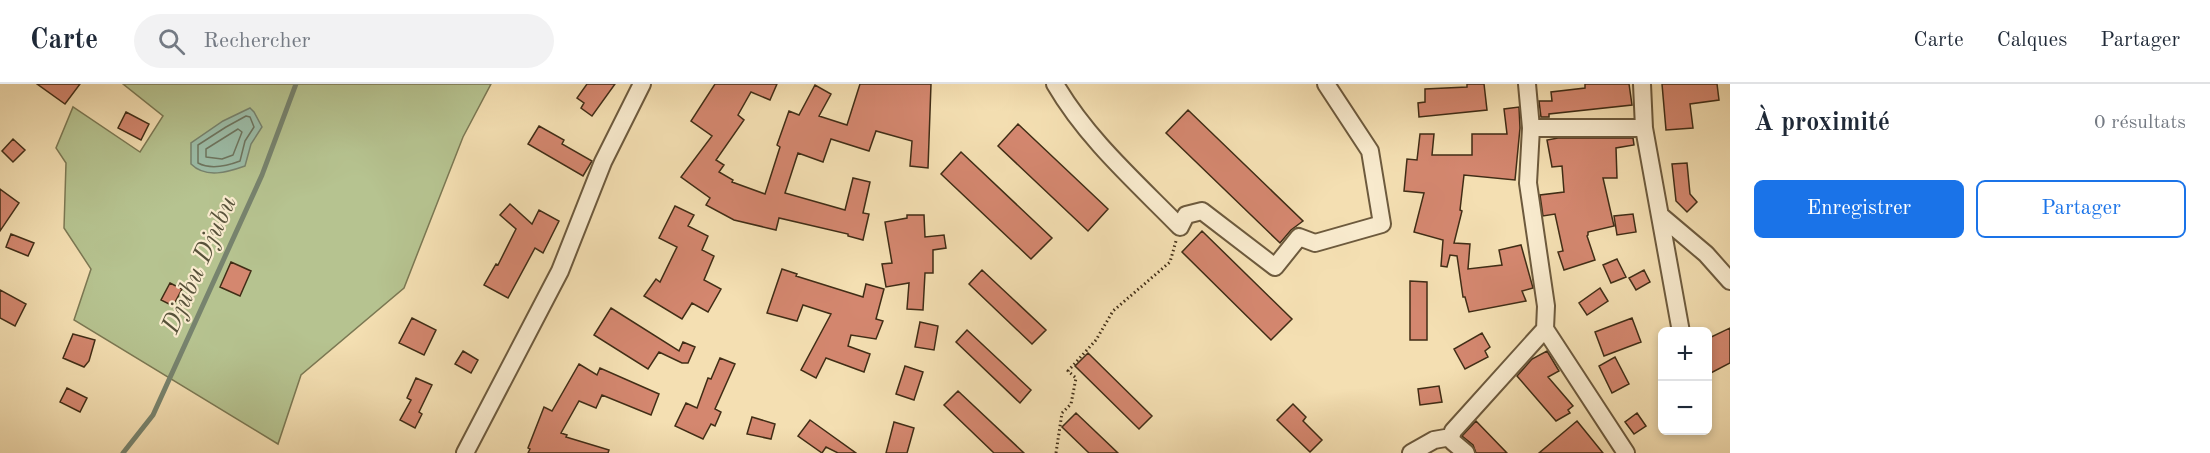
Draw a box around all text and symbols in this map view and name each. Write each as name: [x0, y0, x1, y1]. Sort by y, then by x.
search box: [134, 14, 554, 68]
icon: search: [155, 25, 188, 58]
text: Carte: [30, 27, 98, 55]
text: Rechercher: [203, 30, 311, 52]
text: Carte: [1914, 30, 1964, 51]
text: Calques: [1997, 30, 2067, 51]
text: Partager: [2100, 30, 2180, 51]
text: À proximité: [1754, 110, 1890, 136]
text: 0 résultats: [2094, 113, 2186, 133]
button: Enregistrer: [1754, 180, 1964, 238]
button: Partager: [1976, 180, 2186, 238]
water label: Djubu Djubu: [158, 192, 242, 339]
map controls: [1658, 327, 1712, 435]
button: +: [1658, 327, 1712, 381]
button: −: [1658, 381, 1712, 435]

